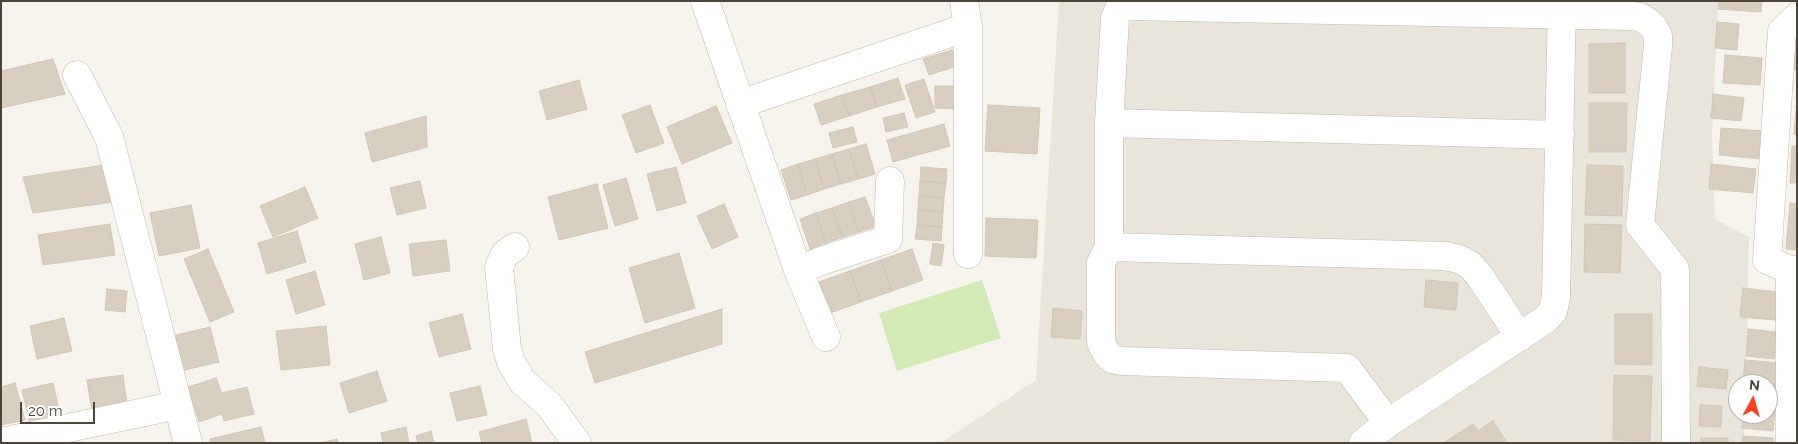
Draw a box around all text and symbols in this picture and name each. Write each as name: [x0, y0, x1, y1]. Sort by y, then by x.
north arrow: [1728, 374, 1778, 424]
text: N: [1748, 377, 1761, 394]
scale bar: [22, 392, 98, 424]
text: 20 m: [28, 402, 63, 420]

